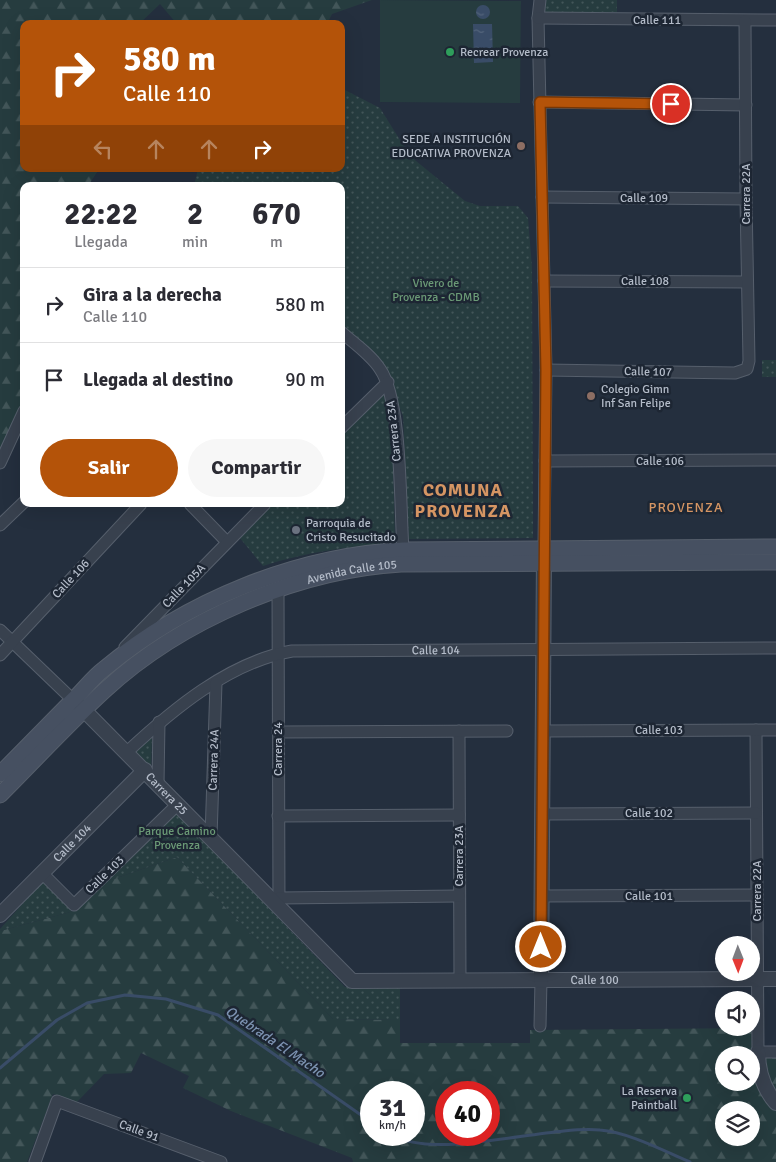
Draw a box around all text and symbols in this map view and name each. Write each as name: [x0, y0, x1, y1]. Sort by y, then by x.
street label: Calle 111: [633, 13, 681, 28]
text: 580 m: [123, 37, 216, 80]
icon: right: [40, 40, 105, 105]
place label: Recrear Provenza: [460, 45, 548, 60]
marker: Recrear Provenza: [444, 46, 456, 58]
text: Calle 110: [123, 80, 211, 107]
pin: [650, 83, 692, 125]
icon: arrive: [657, 90, 685, 118]
place label: SEDE A INSTITUCIÓN EDUCATIVA PROVENZA: [391, 132, 512, 161]
icon: left: [89, 135, 117, 163]
icon: ahead: [142, 135, 170, 163]
icon: ahead: [195, 135, 223, 163]
icon: right: [248, 135, 276, 163]
marker: SEDE A INSTITUCIÓN EDUCATIVA PROVENZA: [515, 140, 527, 152]
street label: Carrera 22A: [739, 163, 754, 225]
street label: Calle 109: [620, 191, 668, 206]
text: 22:22: [64, 196, 138, 233]
text: 2: [187, 196, 203, 233]
text: 670: [252, 196, 301, 233]
text: Llegada: [74, 232, 128, 252]
text: min: [182, 232, 208, 252]
text: m: [270, 232, 283, 252]
street label: Calle 108: [621, 274, 669, 289]
park label: Vivero de Provenza - CDMB: [392, 276, 480, 305]
text: Gira a la derecha: [83, 283, 222, 307]
icon: right: [40, 291, 68, 319]
text: 580 m: [275, 293, 325, 317]
text: Calle 110: [83, 307, 147, 327]
street label: Calle 107: [624, 364, 672, 380]
icon: arrive: [40, 366, 68, 394]
text: Llegada al destino: [83, 368, 233, 392]
text: 90 m: [285, 368, 325, 392]
place label: Colegio Gimn Inf San Felipe: [601, 382, 671, 411]
marker: Colegio Gimn Inf San Felipe: [585, 390, 597, 402]
street label: Carrera 23A: [383, 399, 405, 462]
button: Salir: [40, 439, 178, 497]
button: Compartir: [188, 439, 325, 497]
street label: Calle 106: [636, 454, 684, 469]
district label: COMUNA PROVENZA: [415, 479, 511, 522]
district label: PROVENZA: [648, 499, 724, 516]
place label: Parroquia de Cristo Resucitado: [306, 516, 396, 545]
marker: Parroquia de Cristo Resucitado: [290, 524, 302, 536]
street label: Calle 106: [49, 556, 93, 602]
street label: Avenida Calle 105: [305, 557, 398, 588]
street label: Calle 105A: [159, 560, 209, 611]
street label: Calle 104: [412, 642, 461, 658]
street label: Carrera 24: [271, 722, 286, 776]
street label: Calle 103: [635, 723, 683, 738]
street label: Carrera 24A: [205, 728, 223, 791]
street label: Carrera 25: [142, 769, 191, 818]
street label: Calle 102: [625, 806, 673, 821]
street label: Calle 104: [50, 820, 95, 865]
park label: Parque Camino Provenza: [138, 824, 216, 853]
street label: Carrera 23A: [452, 825, 467, 887]
street label: Calle 103: [82, 853, 128, 897]
street label: Carrera 22A: [750, 860, 765, 922]
street label: Calle 101: [625, 889, 673, 904]
position arrow: [514, 920, 566, 972]
north arrow: [715, 936, 760, 981]
map controls: [715, 936, 760, 1146]
street label: Calle 100: [570, 972, 619, 987]
button: sound: [715, 991, 760, 1036]
water label: Quebrada El Macho: [222, 1003, 328, 1082]
button: search: [715, 1046, 760, 1091]
speed limit sign: 40: [435, 1081, 500, 1146]
place label: La Reserva Paintball: [622, 1084, 677, 1113]
text: 31: [379, 1092, 406, 1123]
marker: La Reserva Paintball: [681, 1092, 693, 1104]
button: layers: [715, 1101, 760, 1146]
street label: Calle 91: [117, 1117, 161, 1145]
text: km/h: [379, 1118, 406, 1133]

